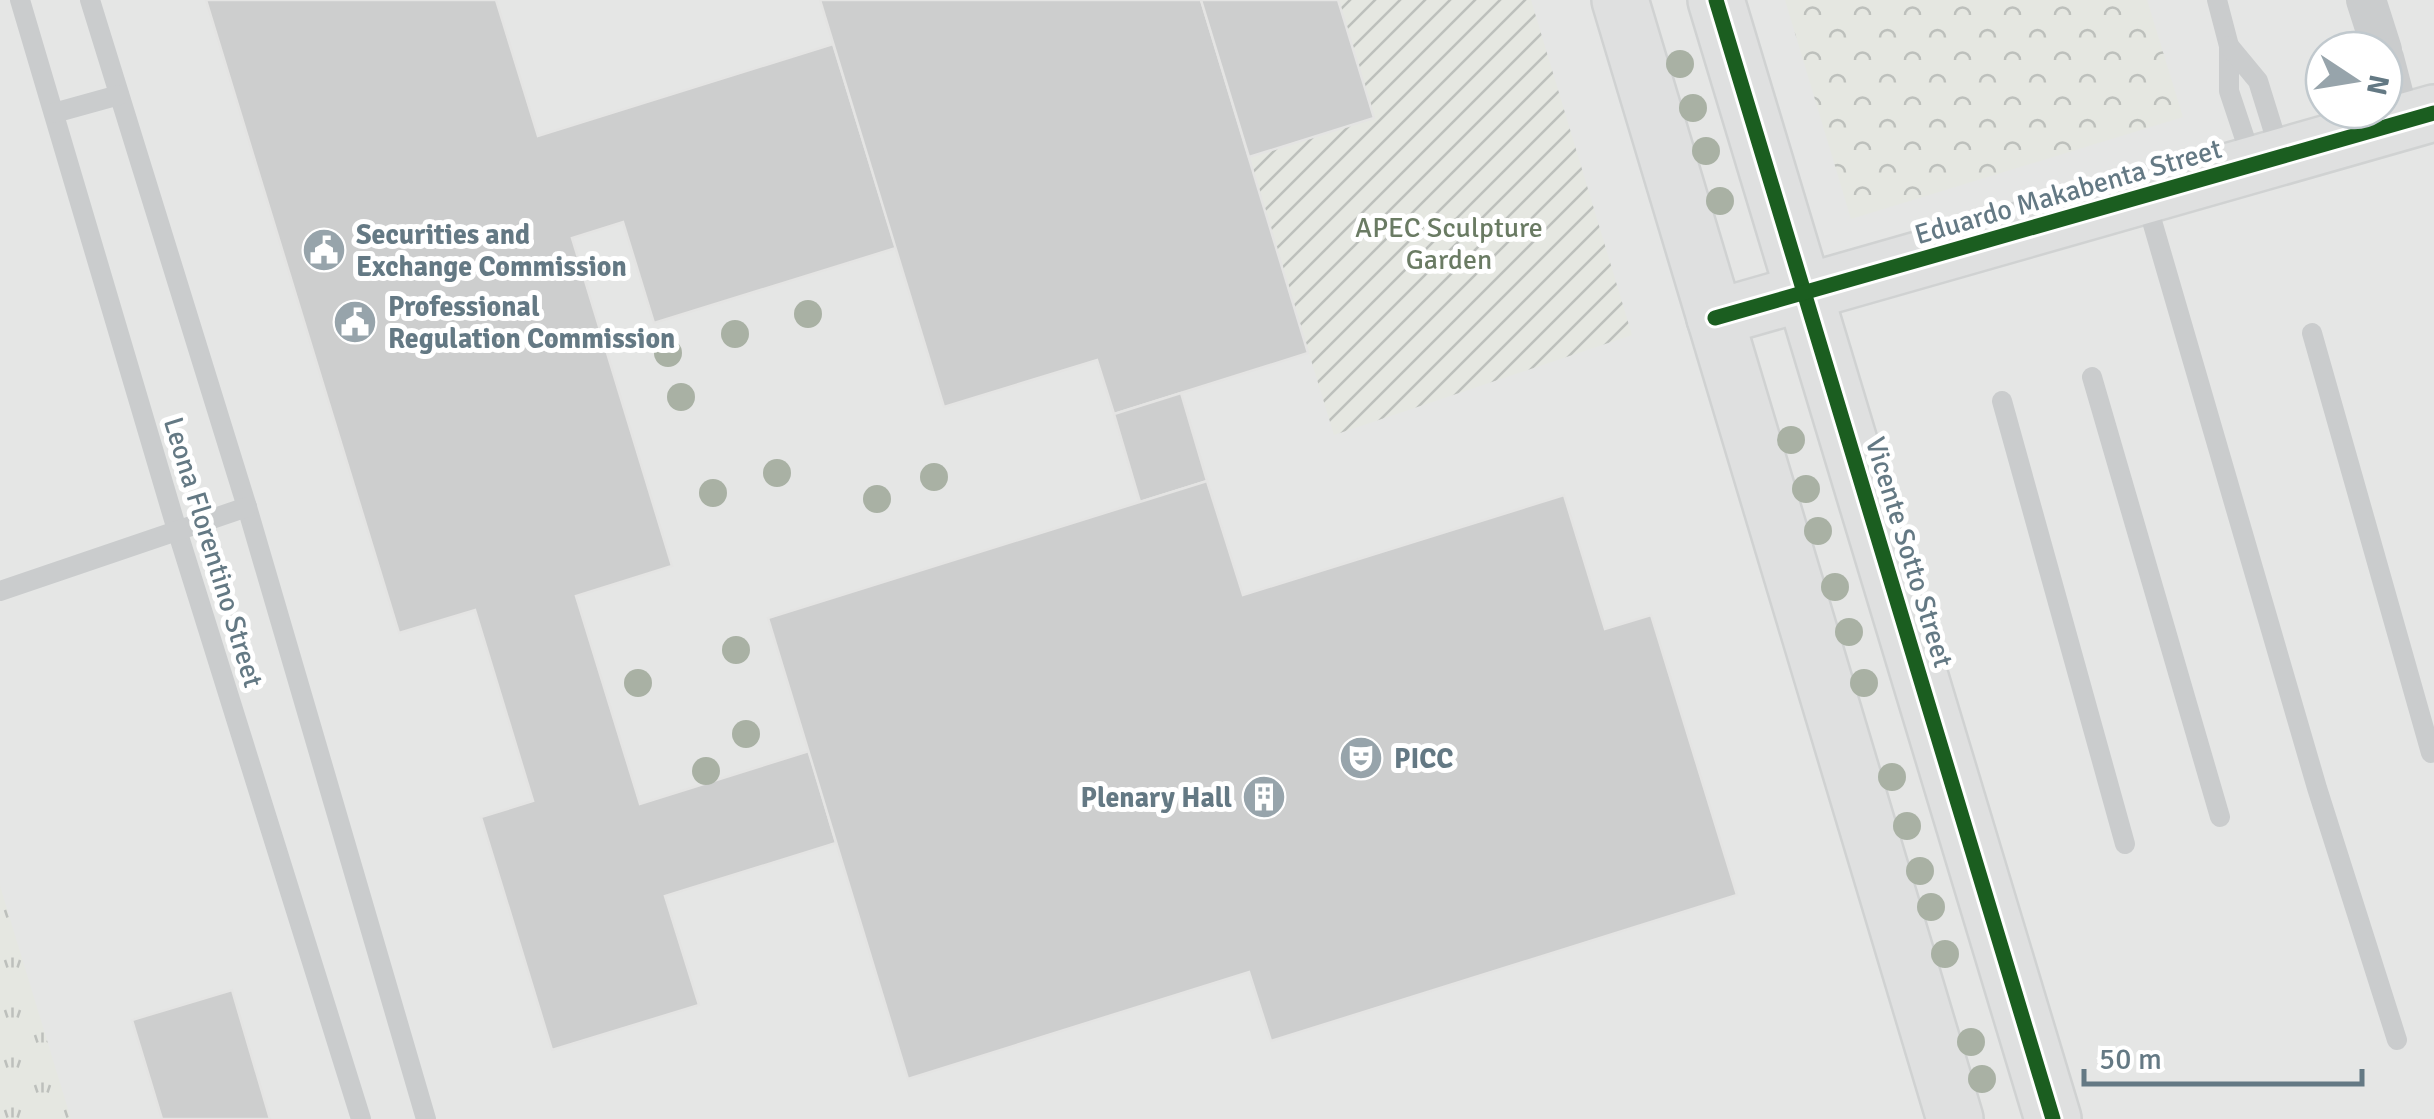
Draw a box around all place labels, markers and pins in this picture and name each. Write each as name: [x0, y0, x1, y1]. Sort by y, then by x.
place label: Securities and Exchange Commission: [356, 218, 627, 284]
public building icon: Securities and Exchange Commission: [301, 227, 347, 273]
place label: Professional Regulation Commission: [388, 290, 675, 356]
public building icon: Professional Regulation Commission: [332, 299, 378, 345]
theatre icon: PICC: [1338, 735, 1384, 781]
place label: PICC: [1394, 742, 1453, 776]
building icon: Plenary Hall: [1241, 774, 1287, 820]
place label: Plenary Hall: [1080, 781, 1232, 815]

